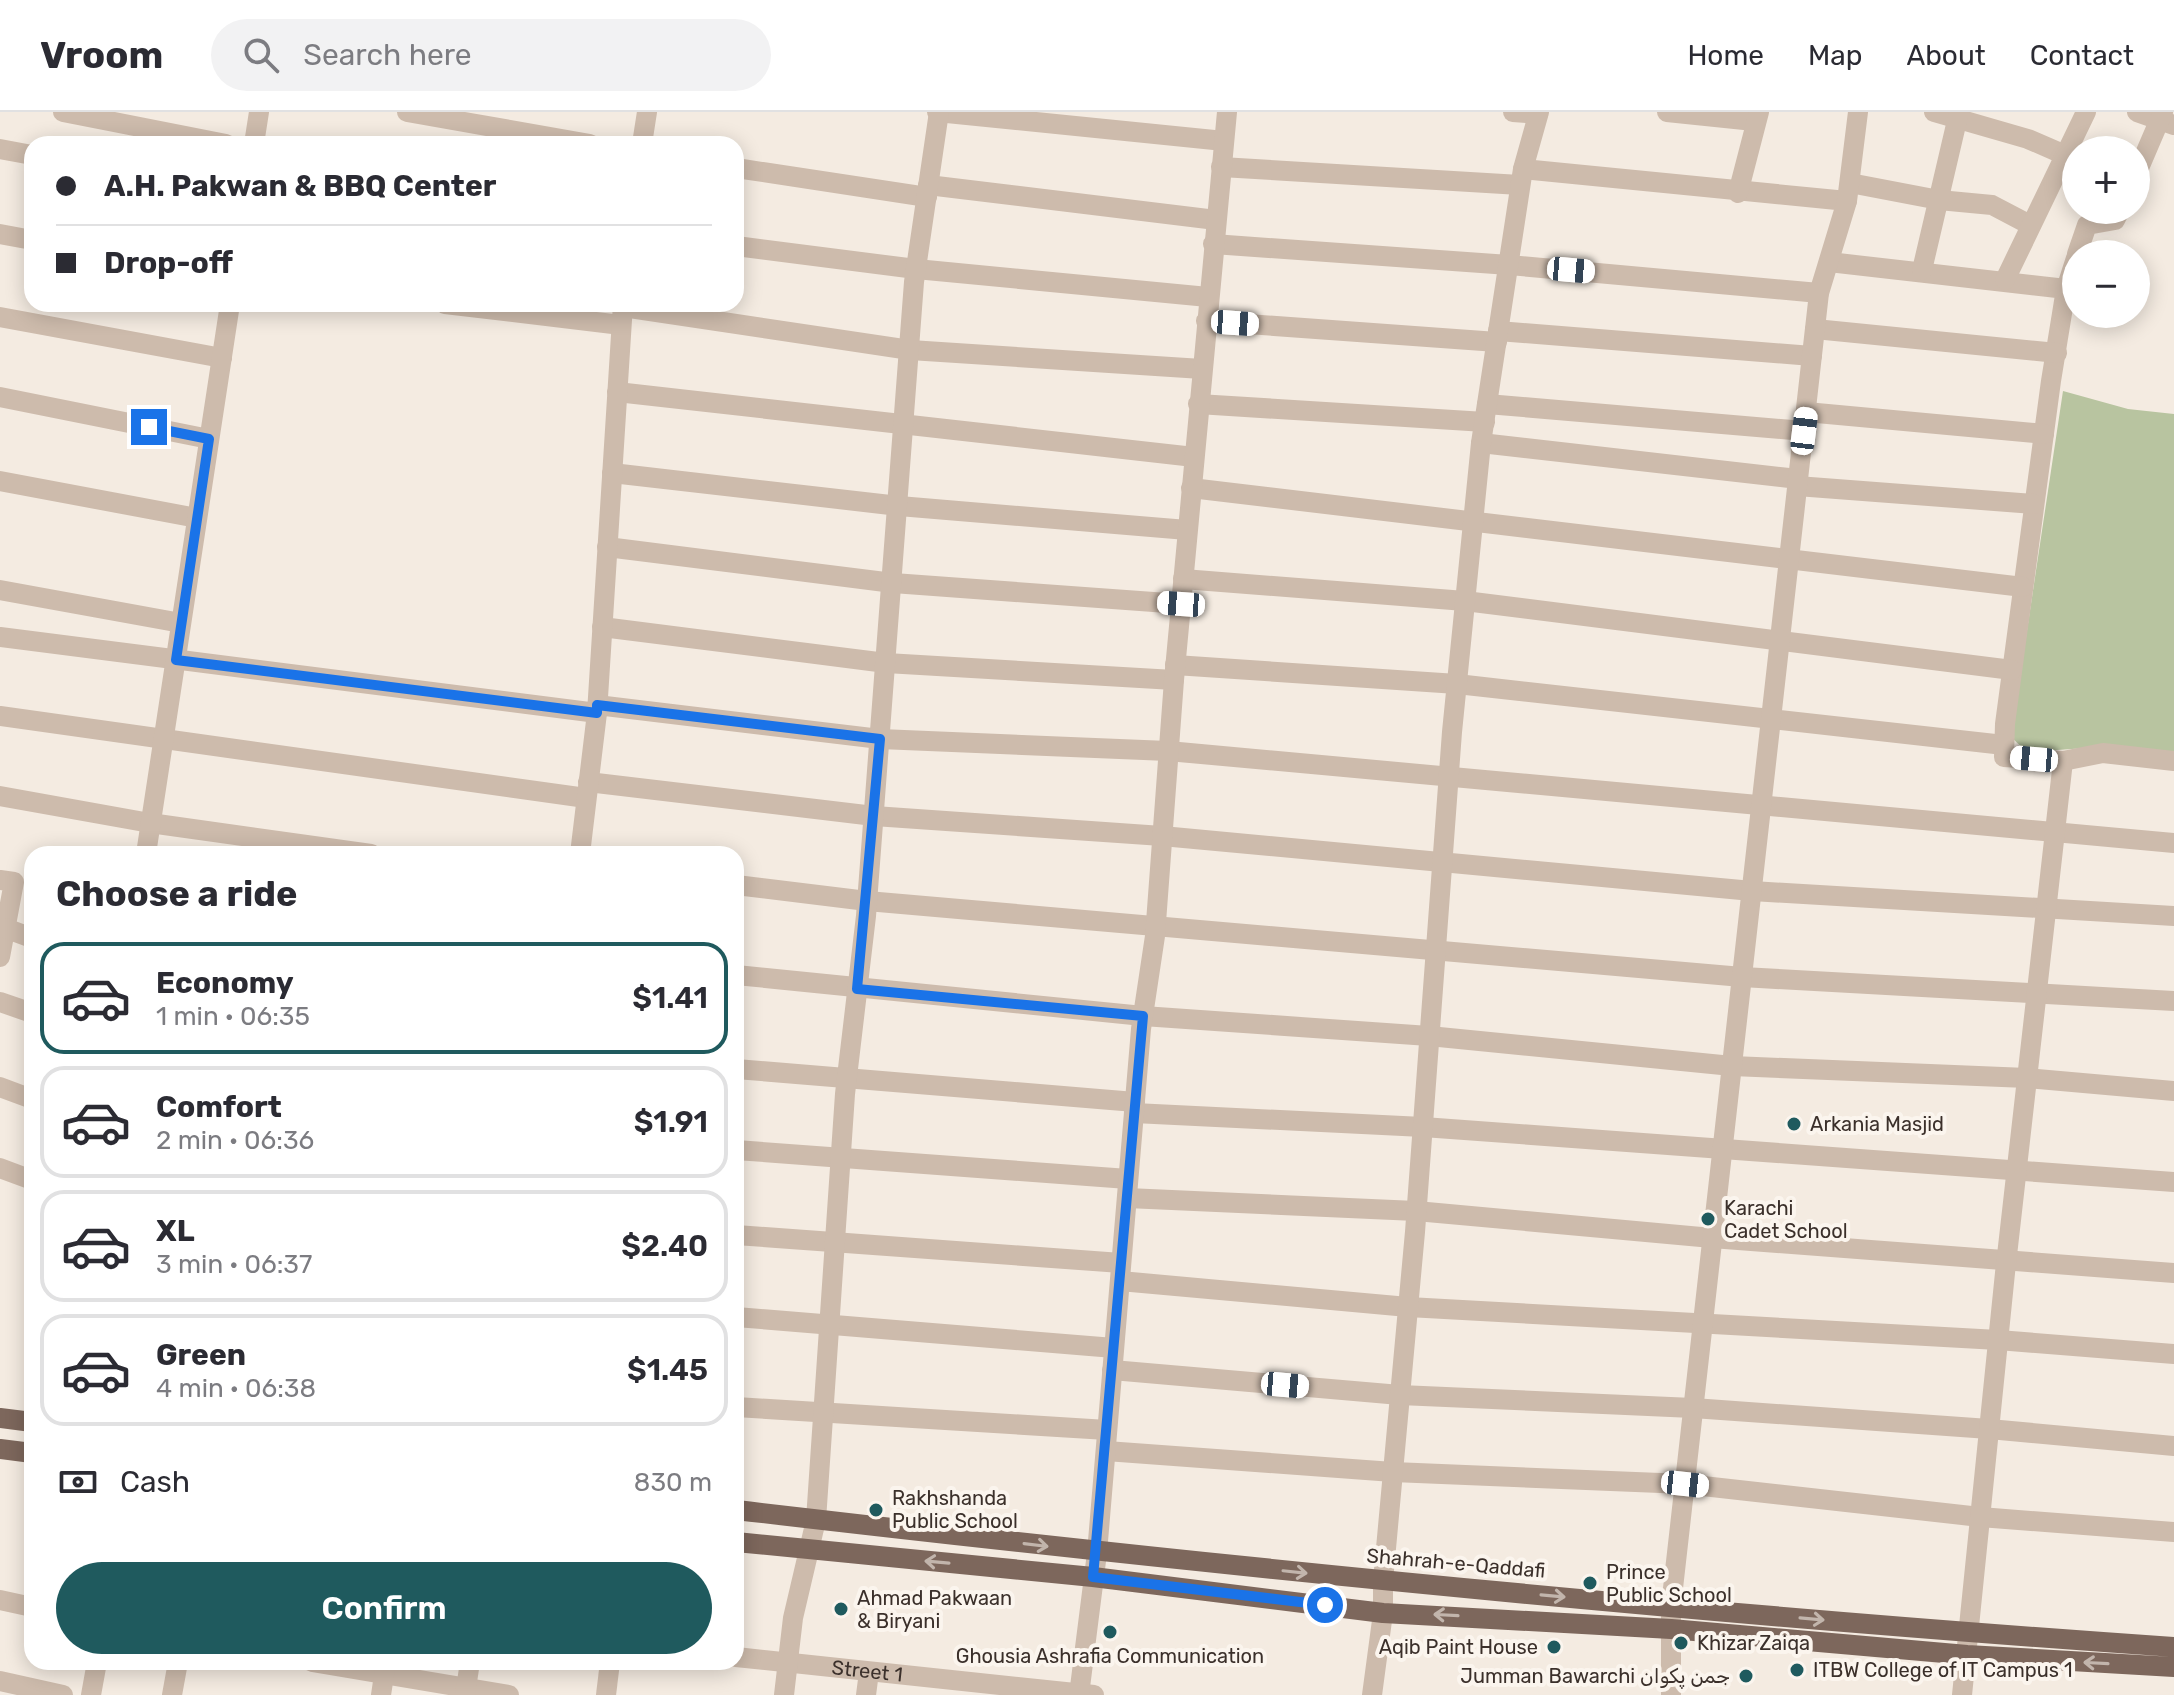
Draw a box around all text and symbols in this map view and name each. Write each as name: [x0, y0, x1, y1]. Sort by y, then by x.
search box: [211, 19, 771, 91]
text: Vroom: [40, 32, 163, 78]
icon: search: [239, 33, 283, 77]
text: Search here: [303, 37, 472, 73]
text: Home: [1687, 39, 1764, 72]
text: Map: [1808, 39, 1862, 72]
text: About: [1906, 39, 1986, 72]
text: Contact: [2030, 39, 2134, 72]
map controls: [2062, 136, 2150, 328]
button: +: [2062, 136, 2150, 224]
text: A.H. Pakwan & BBQ Center: [104, 168, 496, 204]
button: −: [2062, 240, 2150, 328]
text: Drop-off: [104, 245, 233, 281]
car: [1546, 256, 1596, 284]
car: [1210, 309, 1260, 337]
car: [1789, 406, 1819, 456]
route end: [131, 409, 167, 445]
car: [1156, 590, 1206, 618]
car: [2009, 745, 2059, 773]
text: Choose a ride: [56, 872, 297, 915]
icon: car: [60, 962, 132, 1034]
text: Economy: [156, 965, 294, 1001]
text: $1.41: [632, 980, 708, 1016]
text: 1 min · 06:35: [156, 1001, 310, 1032]
icon: car: [60, 1086, 132, 1158]
text: Comfort: [156, 1089, 282, 1125]
text: $1.91: [634, 1104, 708, 1140]
place label: Arkania Masjid: [1810, 1112, 1944, 1136]
marker: Arkania Masjid: [1785, 1115, 1803, 1133]
text: 2 min · 06:36: [156, 1125, 314, 1156]
place label: Karachi Cadet School: [1724, 1196, 1848, 1243]
icon: car: [60, 1210, 132, 1282]
marker: Karachi Cadet School: [1699, 1210, 1717, 1228]
text: XL: [156, 1213, 195, 1249]
text: $2.40: [621, 1228, 708, 1264]
text: 3 min · 06:37: [156, 1249, 312, 1280]
icon: car: [60, 1334, 132, 1406]
text: Green: [156, 1337, 246, 1373]
text: $1.45: [627, 1352, 708, 1388]
car: [1260, 1371, 1310, 1399]
text: 4 min · 06:38: [156, 1373, 316, 1404]
icon: cash: [56, 1460, 100, 1504]
text: Cash: [120, 1464, 190, 1500]
text: 830 m: [634, 1467, 712, 1498]
car: [1660, 1470, 1710, 1498]
place label: Rakhshanda Public School: [892, 1486, 1018, 1533]
marker: Rakhshanda Public School: [867, 1501, 885, 1519]
one-way arrow: [1022, 1538, 1049, 1553]
street label: Shahrah-e-Qaddafi: [1366, 1543, 1546, 1583]
one-way arrow: [924, 1555, 951, 1570]
place label: Prince Public School: [1606, 1560, 1732, 1607]
button: Confirm: [56, 1562, 712, 1654]
one-way arrow: [1281, 1565, 1308, 1580]
marker: Prince Public School: [1581, 1574, 1599, 1592]
place label: Ahmad Pakwaan & Biryani: [857, 1586, 1012, 1633]
route start: [1307, 1587, 1343, 1623]
one-way arrow: [1540, 1588, 1566, 1603]
marker: Ahmad Pakwaan & Biryani: [832, 1600, 850, 1618]
one-way arrow: [1433, 1608, 1460, 1623]
one-way arrow: [1799, 1612, 1825, 1627]
marker: Ghousia Ashrafia Communication: [1101, 1623, 1119, 1641]
place label: Khizar Zaiqa: [1697, 1631, 1810, 1655]
marker: Khizar Zaiqa: [1672, 1634, 1690, 1652]
place label: Aqib Paint House: [1379, 1635, 1538, 1659]
marker: Aqib Paint House: [1545, 1638, 1563, 1656]
place label: Ghousia Ashrafia Communication: [956, 1644, 1264, 1668]
street label: Street 1: [831, 1655, 904, 1687]
one-way arrow: [2083, 1655, 2110, 1670]
place label: ITBW College of IT Campus 1: [1813, 1658, 2072, 1682]
marker: ITBW College of IT Campus 1: [1788, 1661, 1806, 1679]
place label: Jumman Bawarchi جمن پکوان: [1460, 1664, 1730, 1690]
marker: Jumman Bawarchi جمن پکوان: [1737, 1667, 1755, 1685]

